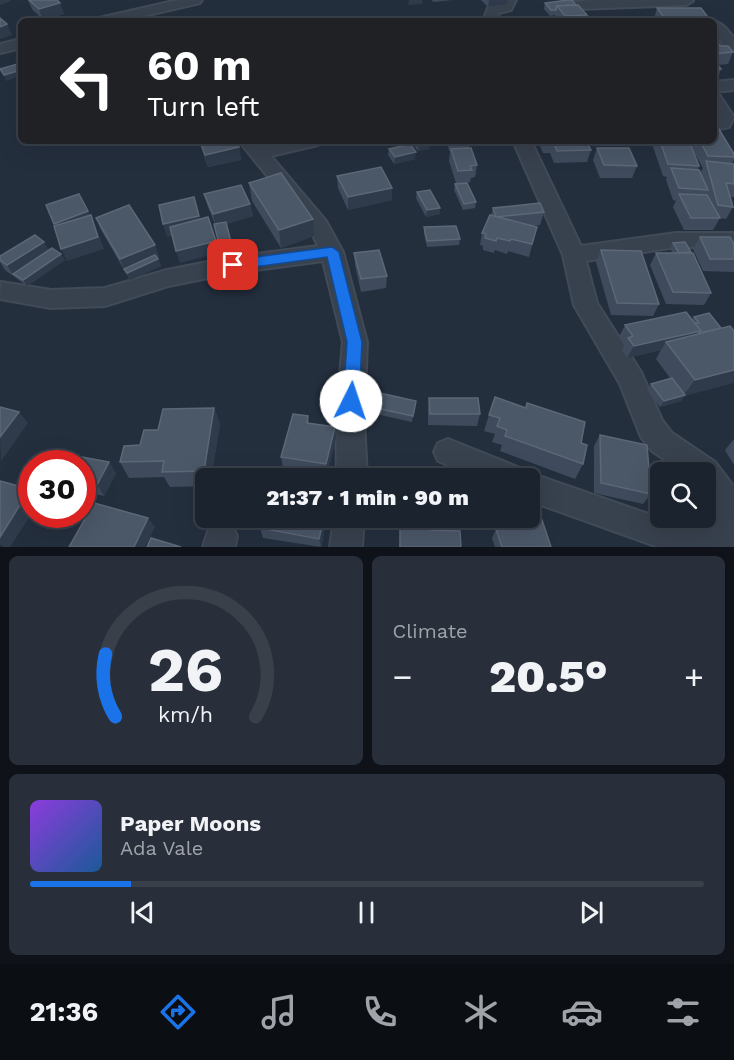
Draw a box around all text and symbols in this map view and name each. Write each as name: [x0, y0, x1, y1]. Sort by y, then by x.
text: 60 m: [147, 41, 251, 90]
icon: left: [48, 42, 126, 120]
text: Turn left: [147, 91, 259, 123]
pin: [207, 239, 258, 290]
icon: arrive: [216, 248, 249, 281]
position arrow: [319, 369, 383, 433]
speed limit sign: 30: [18, 450, 96, 528]
map controls: [650, 462, 716, 528]
button: search: [650, 462, 716, 528]
text: 21:37 · 1 min · 90 m: [266, 485, 469, 510]
text: Climate: [393, 619, 468, 643]
text: 26: [148, 633, 224, 706]
text: 20.5°: [489, 650, 608, 703]
text: −: [393, 657, 412, 696]
text: +: [684, 657, 704, 696]
text: km/h: [158, 703, 213, 728]
text: Paper Moons: [120, 811, 261, 836]
text: Ada Vale: [120, 836, 203, 860]
icon: previous: [126, 896, 159, 929]
icon: pause: [350, 896, 383, 929]
icon: next: [575, 896, 608, 929]
icon: directions: [157, 991, 199, 1033]
icon: music: [258, 991, 300, 1033]
icon: phone: [359, 991, 401, 1033]
icon: climate: [460, 991, 502, 1033]
icon: car: [561, 991, 603, 1033]
icon: filters: [662, 991, 704, 1033]
text: 21:36: [30, 996, 98, 1028]

